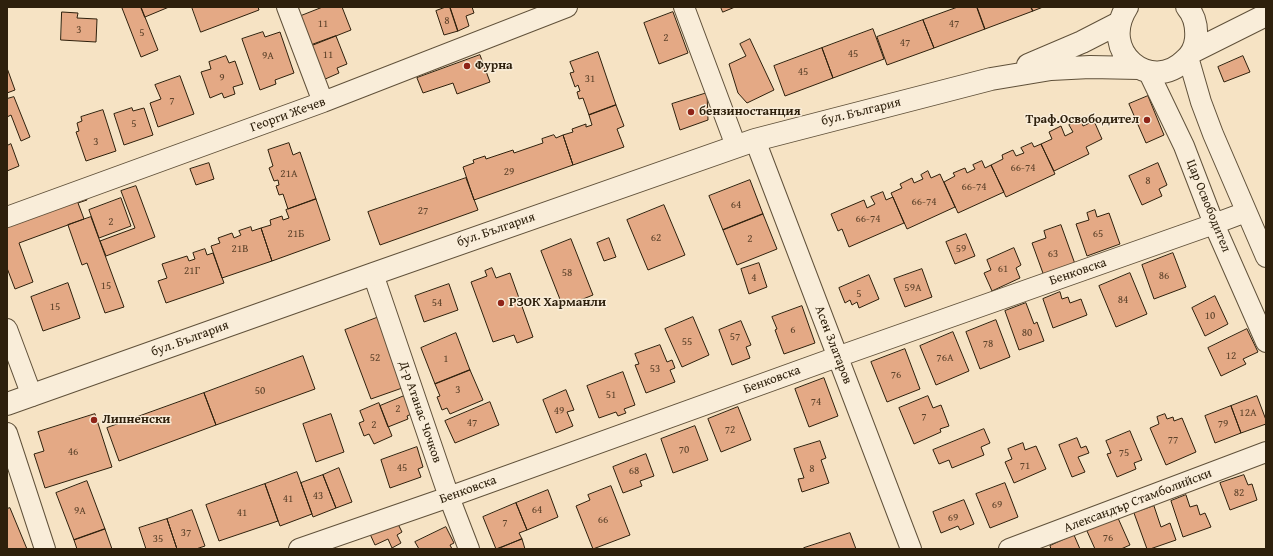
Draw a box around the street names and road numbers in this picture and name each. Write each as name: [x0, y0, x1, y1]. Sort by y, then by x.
street label: Георги Жечев: [248, 94, 328, 136]
street label: бул. България: [820, 95, 902, 129]
street label: Цар Освободител: [1182, 157, 1234, 255]
street label: бул. България: [455, 209, 537, 251]
street label: Бенковска: [1047, 255, 1109, 289]
street label: Асен Златаров: [811, 304, 855, 386]
street label: бул. България: [149, 318, 231, 360]
street label: Д-р Атанас Чочков: [395, 359, 445, 465]
street label: Бенковска: [741, 362, 803, 398]
street label: Александър Стамболийски: [1062, 466, 1214, 536]
street label: Бенковска: [437, 472, 499, 508]

